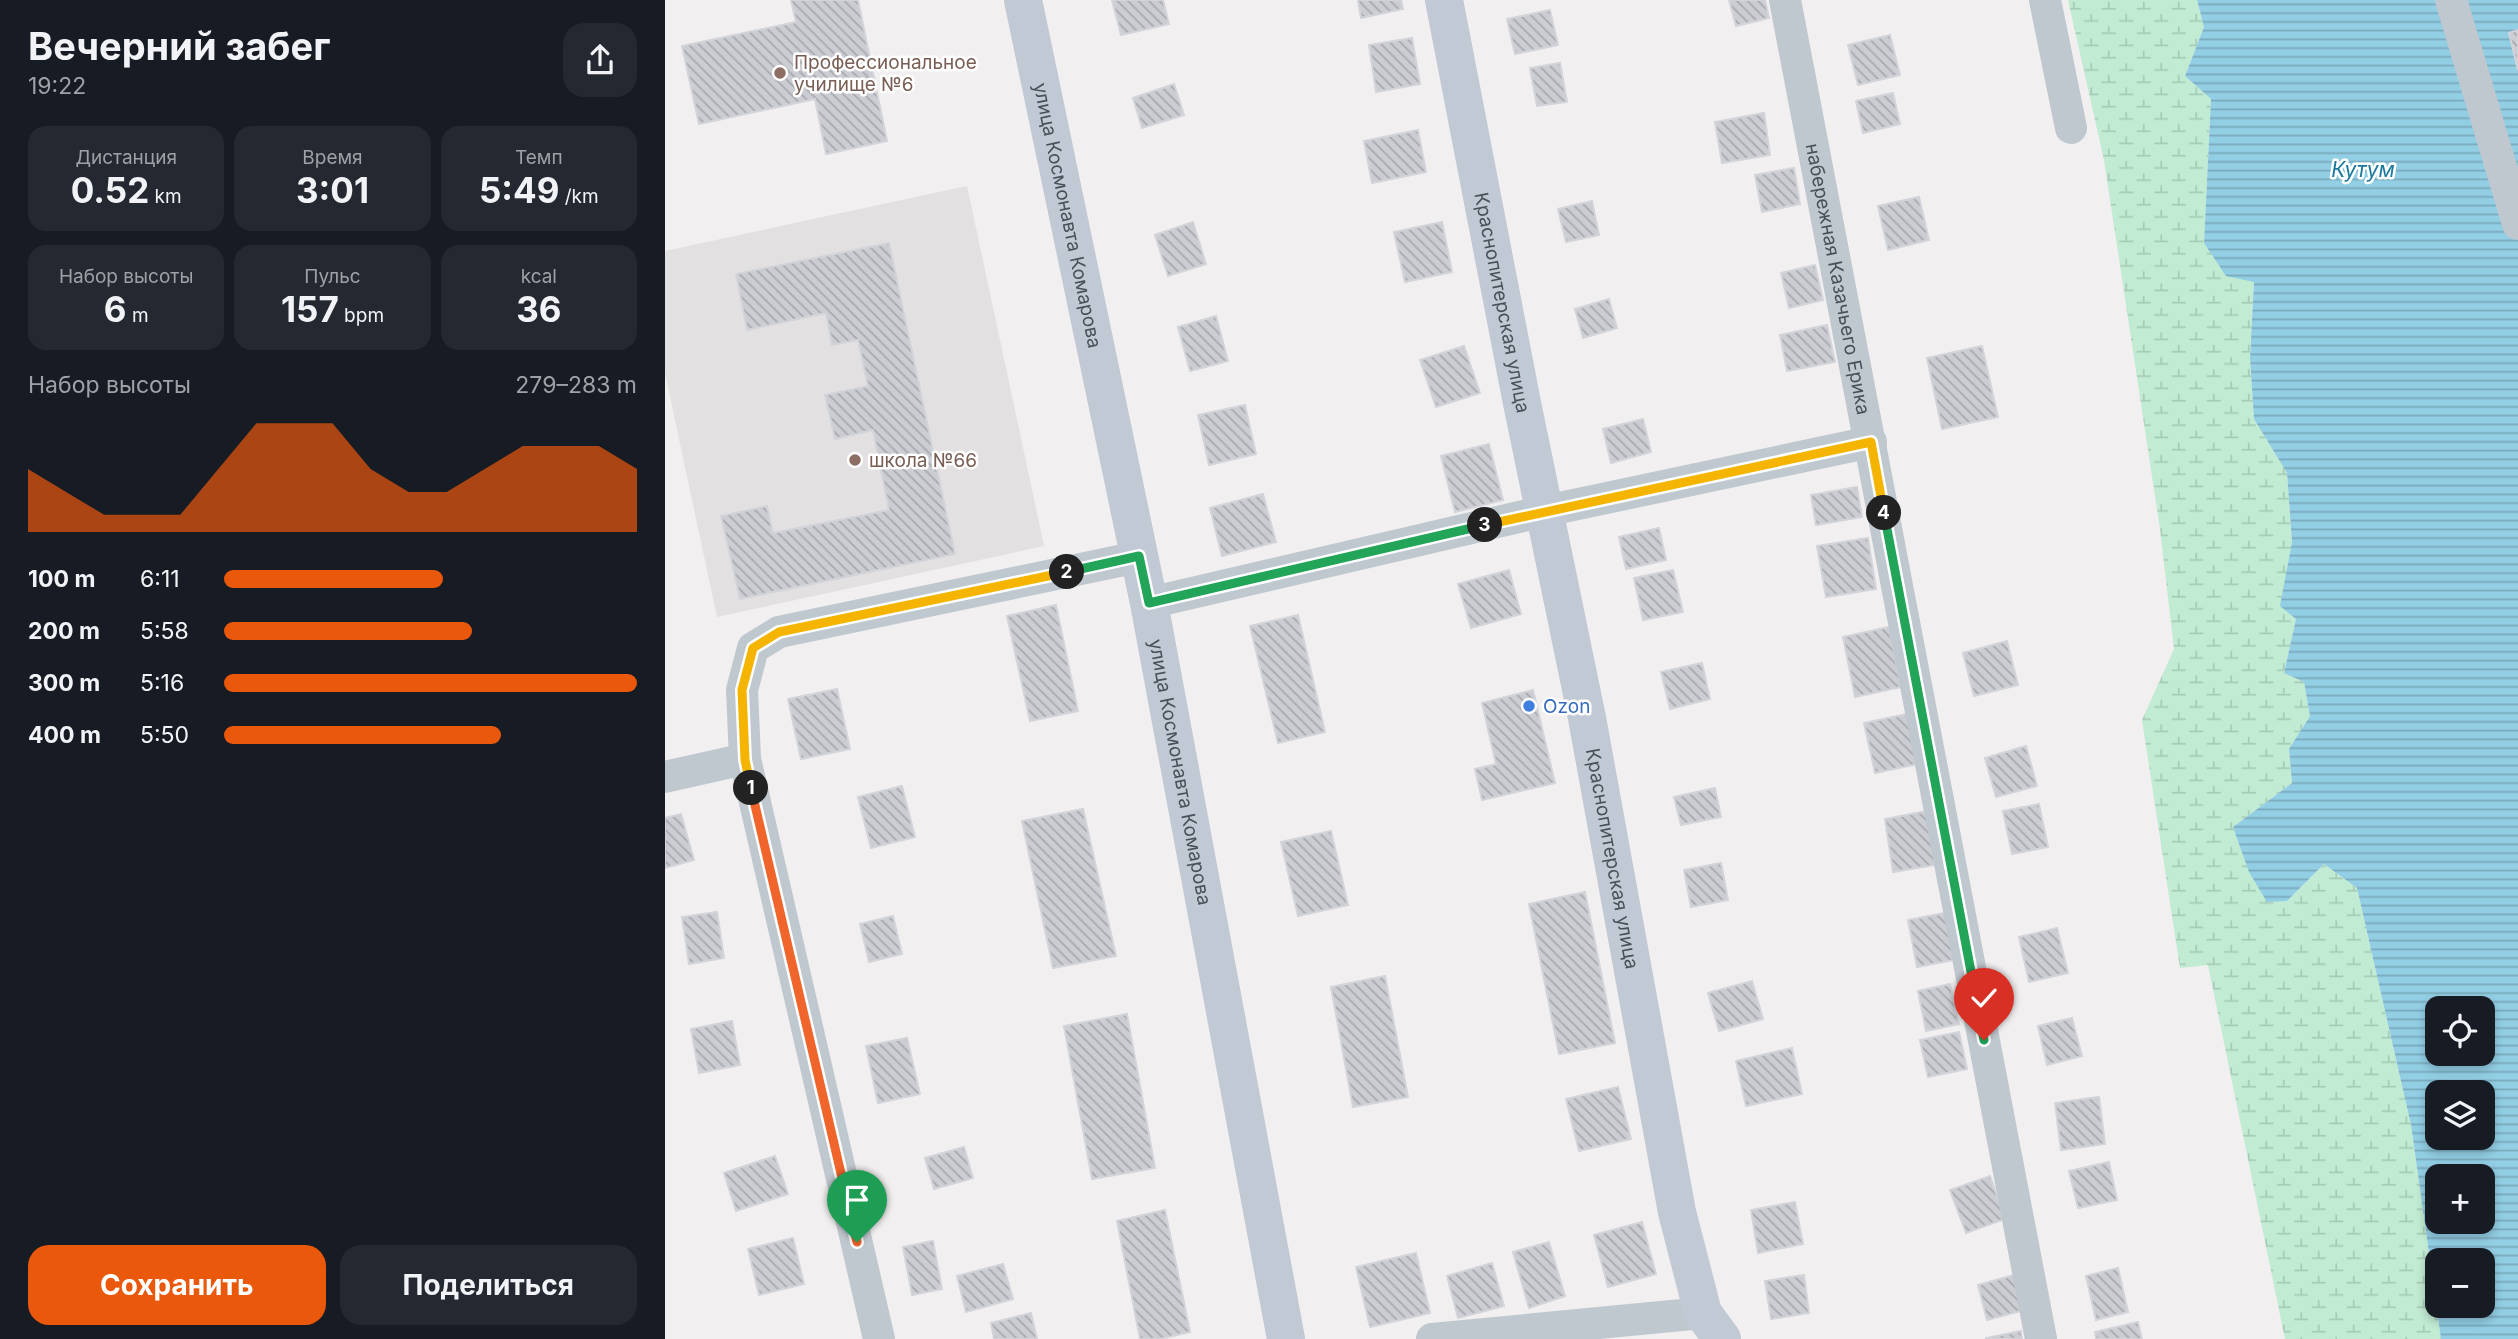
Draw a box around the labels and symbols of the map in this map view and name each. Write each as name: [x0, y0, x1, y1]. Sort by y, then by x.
place label: Профессиональное училище №6: [794, 51, 977, 96]
marker: Профессиональное училище №6: [772, 65, 788, 81]
street label: улица Космонавта Комарова: [1029, 81, 1107, 350]
street label: набережная Казачьего Ерика: [1801, 141, 1876, 417]
water label: Кутум: [2331, 157, 2395, 182]
street label: Краснопитерская улица: [1470, 190, 1535, 415]
place label: школа №66: [869, 449, 977, 472]
marker: школа №66: [847, 452, 863, 468]
pin: 4: [1867, 496, 1901, 530]
pin: 3: [1467, 508, 1503, 542]
pin: 2: [1049, 554, 1085, 590]
street label: улица Космонавта Комарова: [1144, 637, 1217, 907]
place label: Ozon: [1543, 695, 1590, 718]
marker: Ozon: [1521, 698, 1537, 714]
street label: Краснопитерская улица: [1581, 746, 1644, 971]
pin: 1: [733, 770, 769, 806]
pin: [1954, 968, 2014, 1040]
pin: [827, 1170, 887, 1242]

